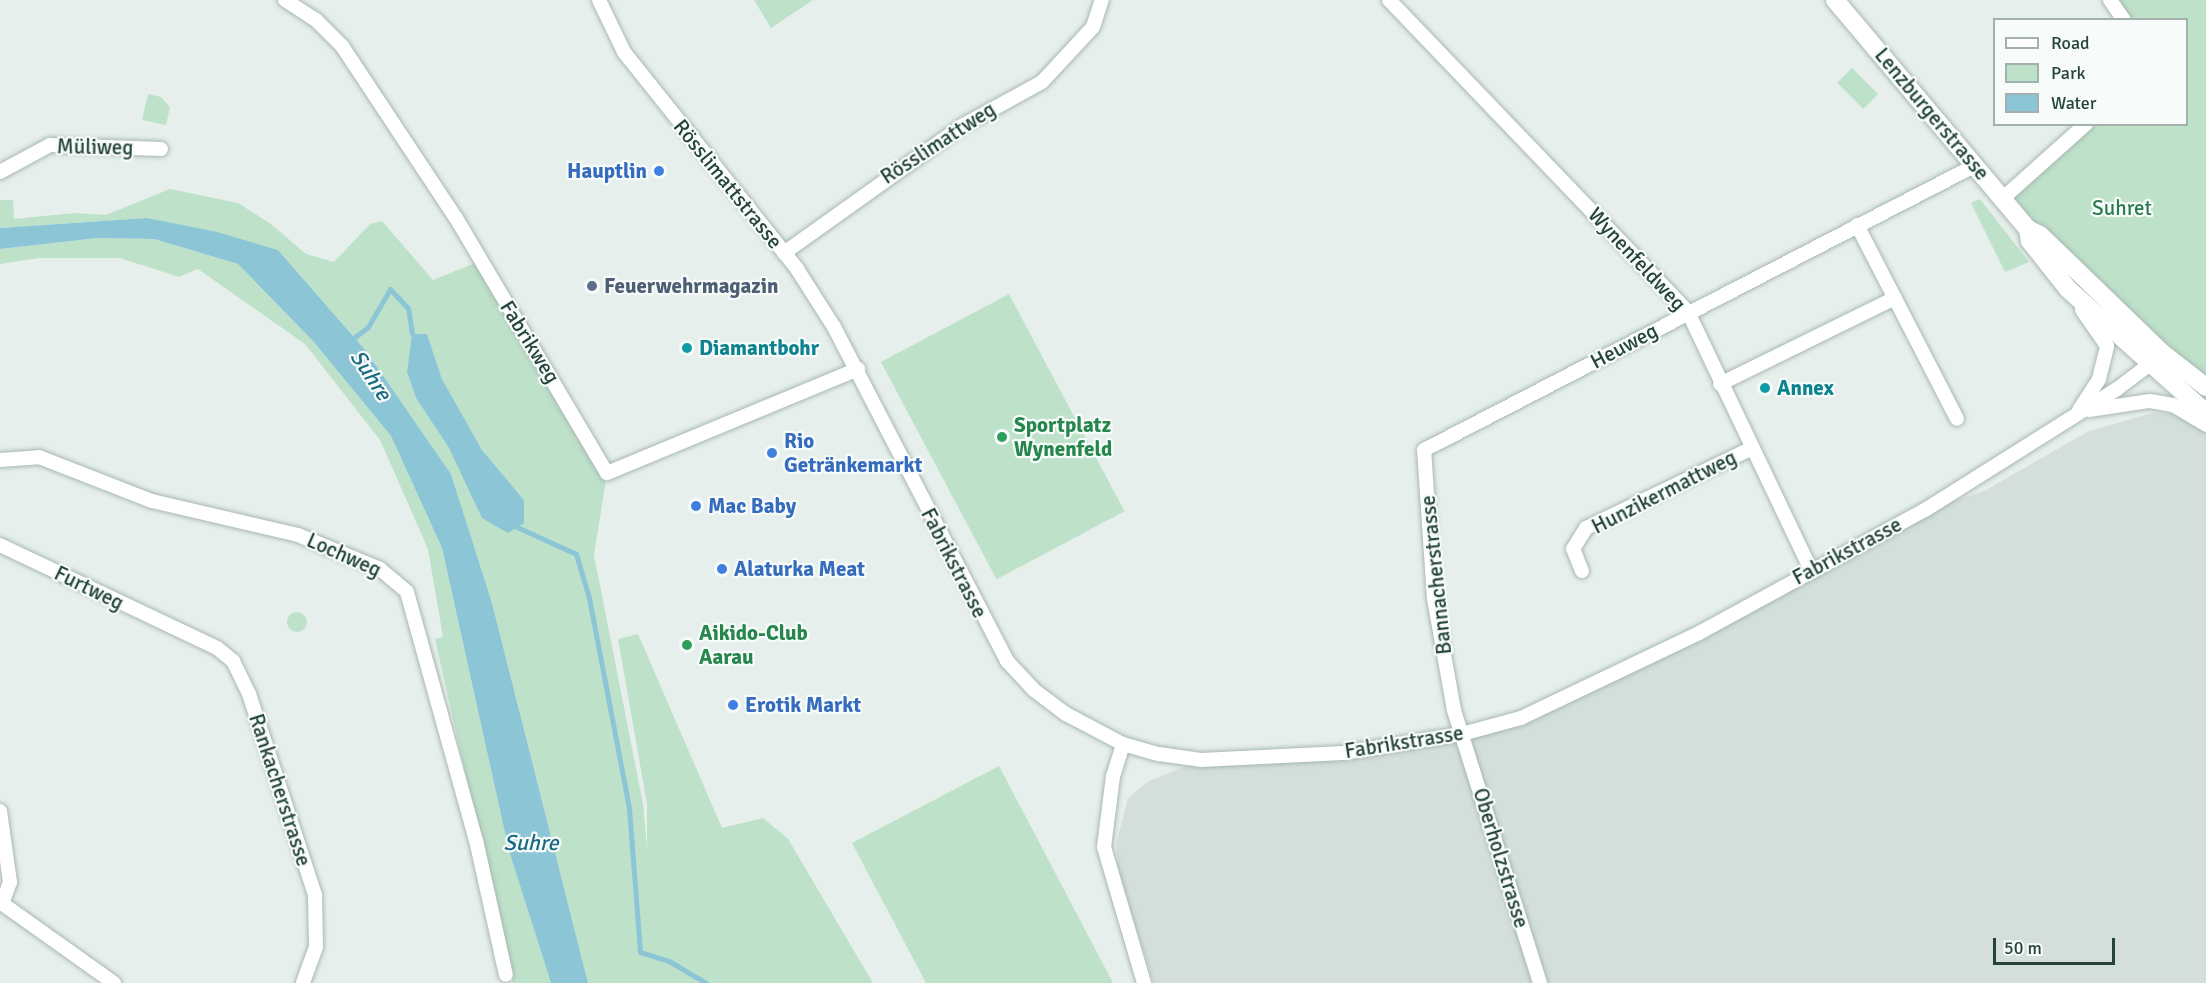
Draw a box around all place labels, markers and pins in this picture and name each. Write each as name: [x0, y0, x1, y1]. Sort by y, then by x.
place label: Hauptlin: [567, 158, 647, 184]
marker: Hauptlin: [652, 164, 666, 178]
place label: Feuerwehrmagazin: [604, 273, 779, 299]
marker: Feuerwehrmagazin: [585, 279, 599, 293]
place label: Diamantbohr: [699, 335, 819, 361]
marker: Diamantbohr: [680, 341, 694, 355]
place label: Annex: [1777, 375, 1834, 401]
marker: Annex: [1758, 381, 1772, 395]
place label: Sportplatz Wynenfeld: [1014, 412, 1112, 462]
place label: Rio Getränkemarkt: [784, 428, 922, 478]
marker: Sportplatz Wynenfeld: [995, 430, 1009, 444]
marker: Rio Getränkemarkt: [765, 446, 779, 460]
place label: Mac Baby: [708, 493, 796, 519]
marker: Mac Baby: [689, 499, 703, 513]
place label: Alaturka Meat: [734, 556, 865, 582]
marker: Alaturka Meat: [715, 562, 729, 576]
place label: Aikido-Club Aarau: [699, 620, 808, 670]
marker: Aikido-Club Aarau: [680, 638, 694, 652]
place label: Erotik Markt: [745, 692, 861, 718]
marker: Erotik Markt: [726, 698, 740, 712]

